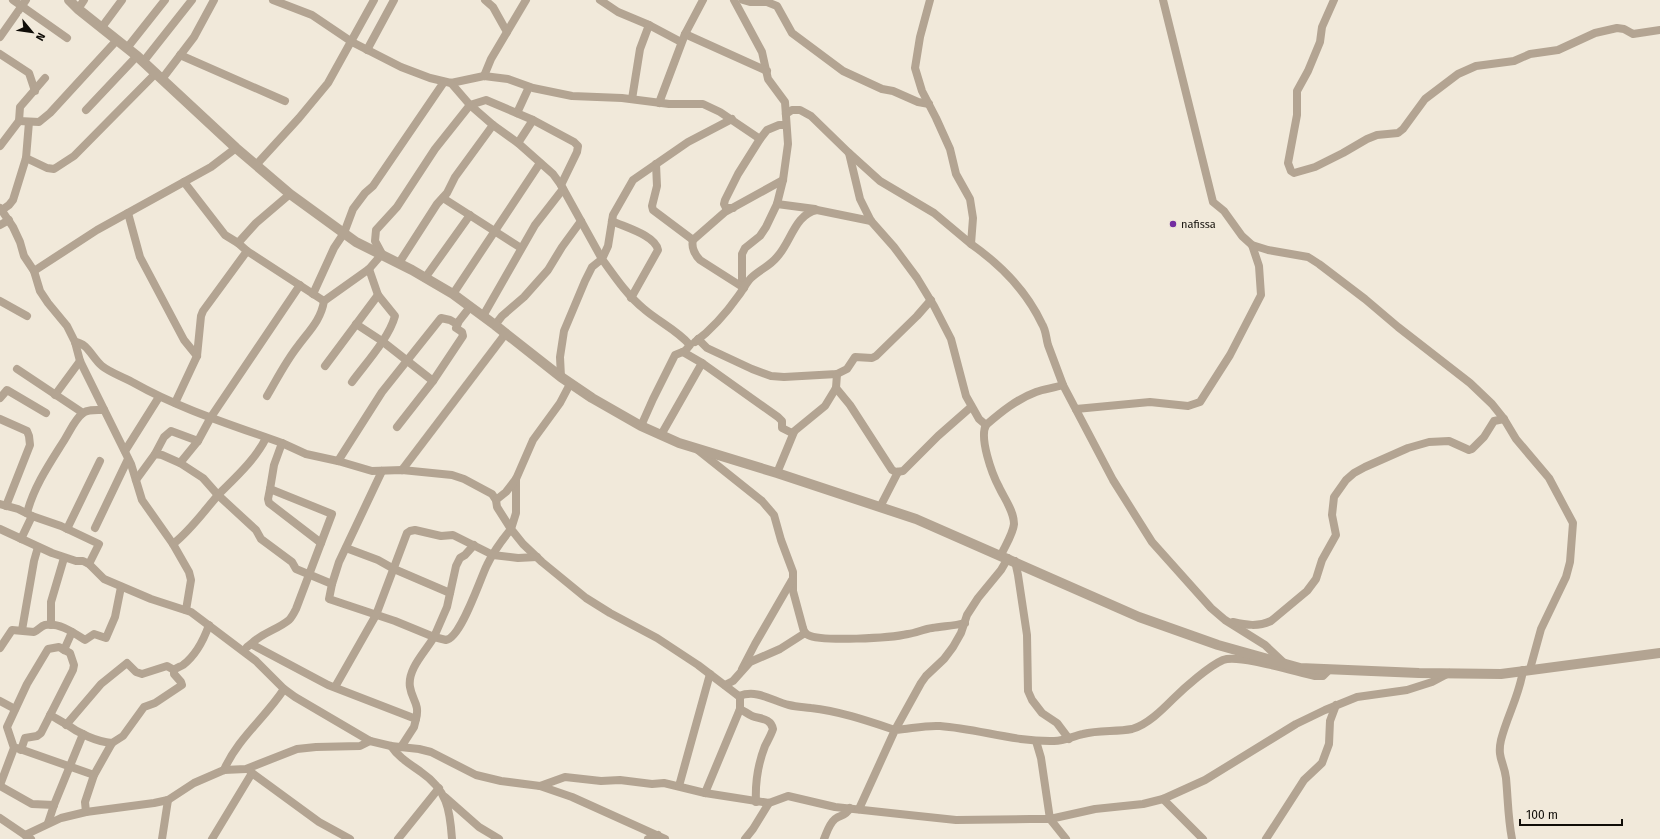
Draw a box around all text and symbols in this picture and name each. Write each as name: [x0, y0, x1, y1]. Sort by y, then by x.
north arrow: [12, 12, 52, 52]
text: N: [33, 30, 48, 43]
place label: nafissa: [1181, 218, 1216, 231]
marker: nafissa: [1168, 219, 1178, 229]
scale bar: [1520, 801, 1622, 827]
text: 100 m: [1526, 808, 1558, 822]

